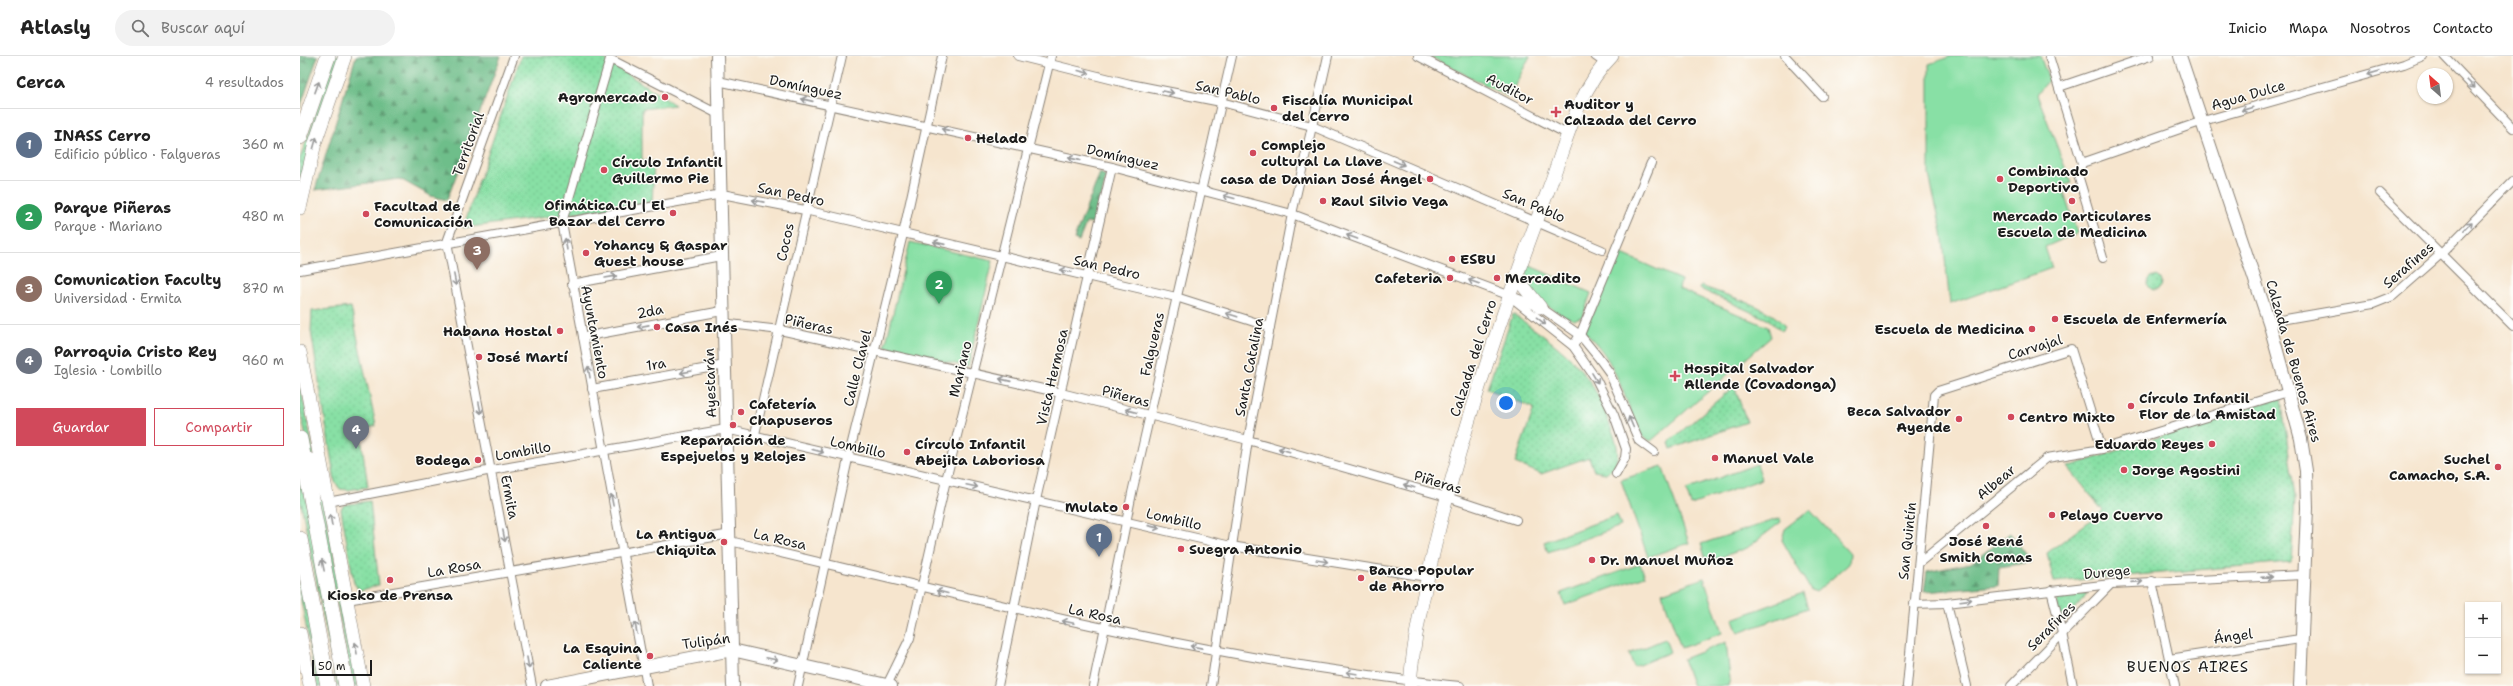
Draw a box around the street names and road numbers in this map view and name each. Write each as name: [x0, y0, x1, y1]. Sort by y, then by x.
street label: Auditor: [1483, 69, 1537, 109]
street label: Domínguez: [768, 70, 844, 104]
street label: San Pablo: [1194, 76, 1262, 108]
street label: Agua Dulce: [2209, 76, 2287, 114]
street label: Territorial: [448, 108, 488, 179]
street label: Domínguez: [1085, 140, 1161, 174]
street label: San Pedro: [756, 178, 826, 210]
street label: San Pablo: [1500, 184, 1568, 226]
street label: Cocos: [772, 221, 798, 263]
street label: Serafines: [2379, 238, 2437, 292]
street label: San Pedro: [1072, 251, 1142, 283]
street label: Calzada de Buenos Aires: [2262, 278, 2326, 445]
street label: Ayuntamiento: [577, 284, 613, 380]
street label: Calzada del Cerro: [1446, 297, 1500, 419]
street label: 2da: [635, 300, 665, 322]
street label: Piñeras: [783, 310, 835, 338]
street label: Falgueras: [1136, 310, 1168, 378]
street label: Santa Catalina: [1231, 316, 1267, 418]
street label: Calle Clavel: [839, 327, 875, 408]
street label: Vista Hermosa: [1032, 327, 1072, 427]
street label: Carvajal: [2006, 330, 2065, 364]
street label: Mariano: [944, 339, 976, 399]
street label: Ayestarán: [700, 347, 720, 418]
street label: 1ra: [645, 353, 668, 375]
street label: Piñeras: [1100, 381, 1152, 411]
street label: Lombillo: [828, 432, 888, 462]
street label: Lombillo: [494, 437, 552, 465]
street label: Albear: [1973, 460, 2020, 504]
street label: Piñeras: [1412, 466, 1464, 498]
street label: Ermita: [497, 473, 523, 521]
street label: San Quintín: [1894, 501, 1920, 581]
street label: Lombillo: [1144, 504, 1204, 534]
street label: La Rosa: [752, 524, 809, 554]
street label: La Rosa: [426, 554, 482, 582]
street label: Durege: [2083, 561, 2131, 583]
street label: Serafines: [2023, 598, 2079, 654]
street label: La Rosa: [1067, 600, 1124, 628]
street label: Ángel: [2212, 624, 2254, 648]
street label: Tulipán: [681, 629, 732, 653]

